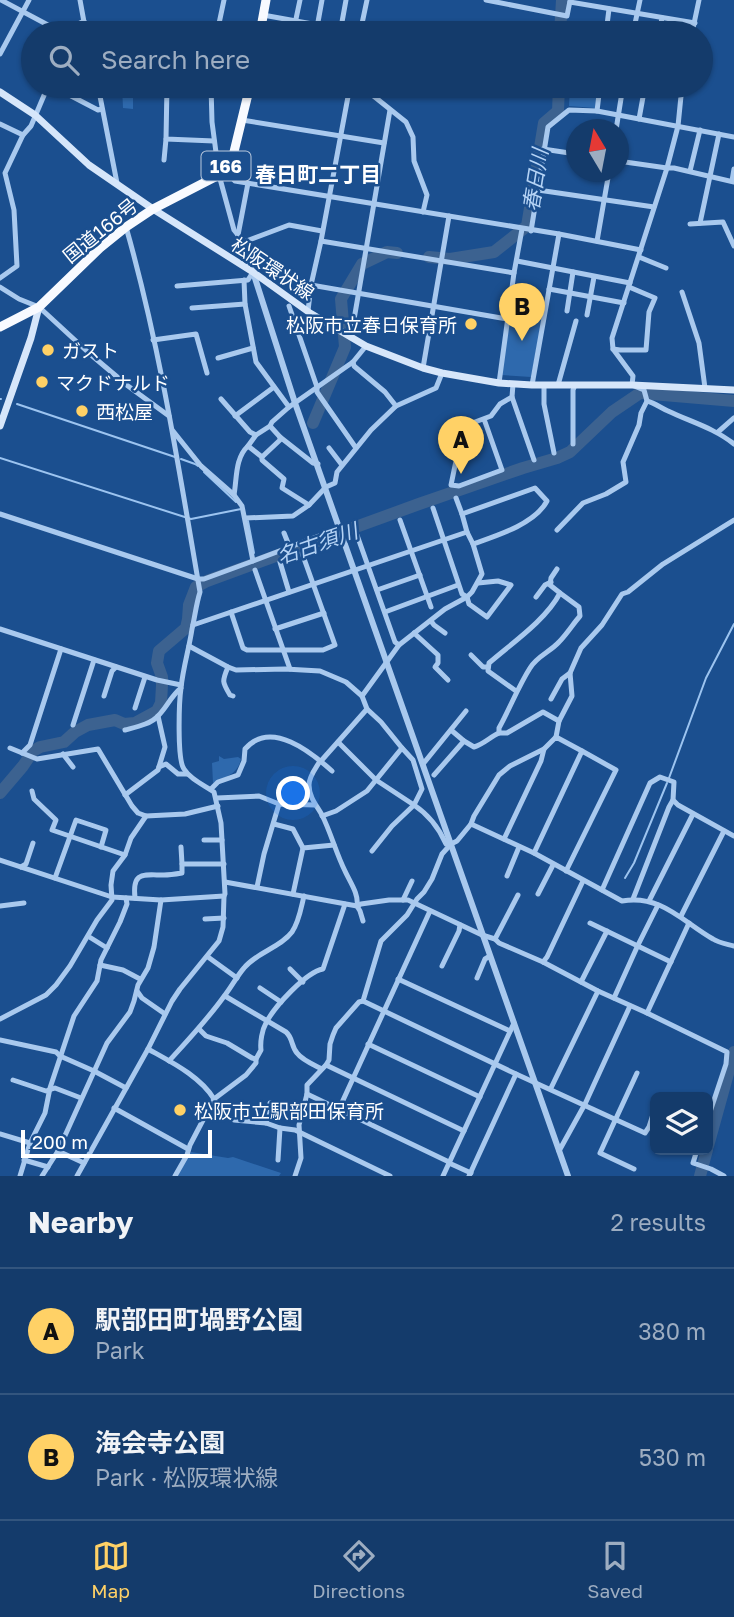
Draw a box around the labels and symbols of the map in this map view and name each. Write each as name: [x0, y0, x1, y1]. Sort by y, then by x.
north arrow: [566, 119, 629, 182]
water label: 春日川: [517, 145, 553, 213]
road number: 166: [202, 152, 250, 181]
district label: 春日町二丁目: [255, 161, 381, 187]
street label: 国道166号: [58, 193, 142, 267]
street label: 松阪環状線: [227, 232, 319, 304]
pin: B: [499, 283, 545, 341]
place label: 松阪市立春日保育所: [286, 313, 457, 336]
marker: 松阪市立春日保育所: [463, 316, 479, 332]
place label: ガスト: [62, 339, 119, 362]
marker: ガスト: [40, 342, 56, 358]
place label: マクドナルド: [56, 371, 170, 394]
marker: マクドナルド: [34, 374, 50, 390]
place label: 西松屋: [96, 400, 153, 423]
marker: 西松屋: [74, 403, 90, 419]
pin: A: [438, 416, 484, 474]
water label: 名古須川: [273, 516, 363, 569]
your location: [276, 776, 310, 810]
place label: 松阪市立駅部田保育所: [194, 1099, 384, 1122]
marker: 松阪市立駅部田保育所: [172, 1102, 188, 1118]
scale bar: [21, 1127, 212, 1159]

